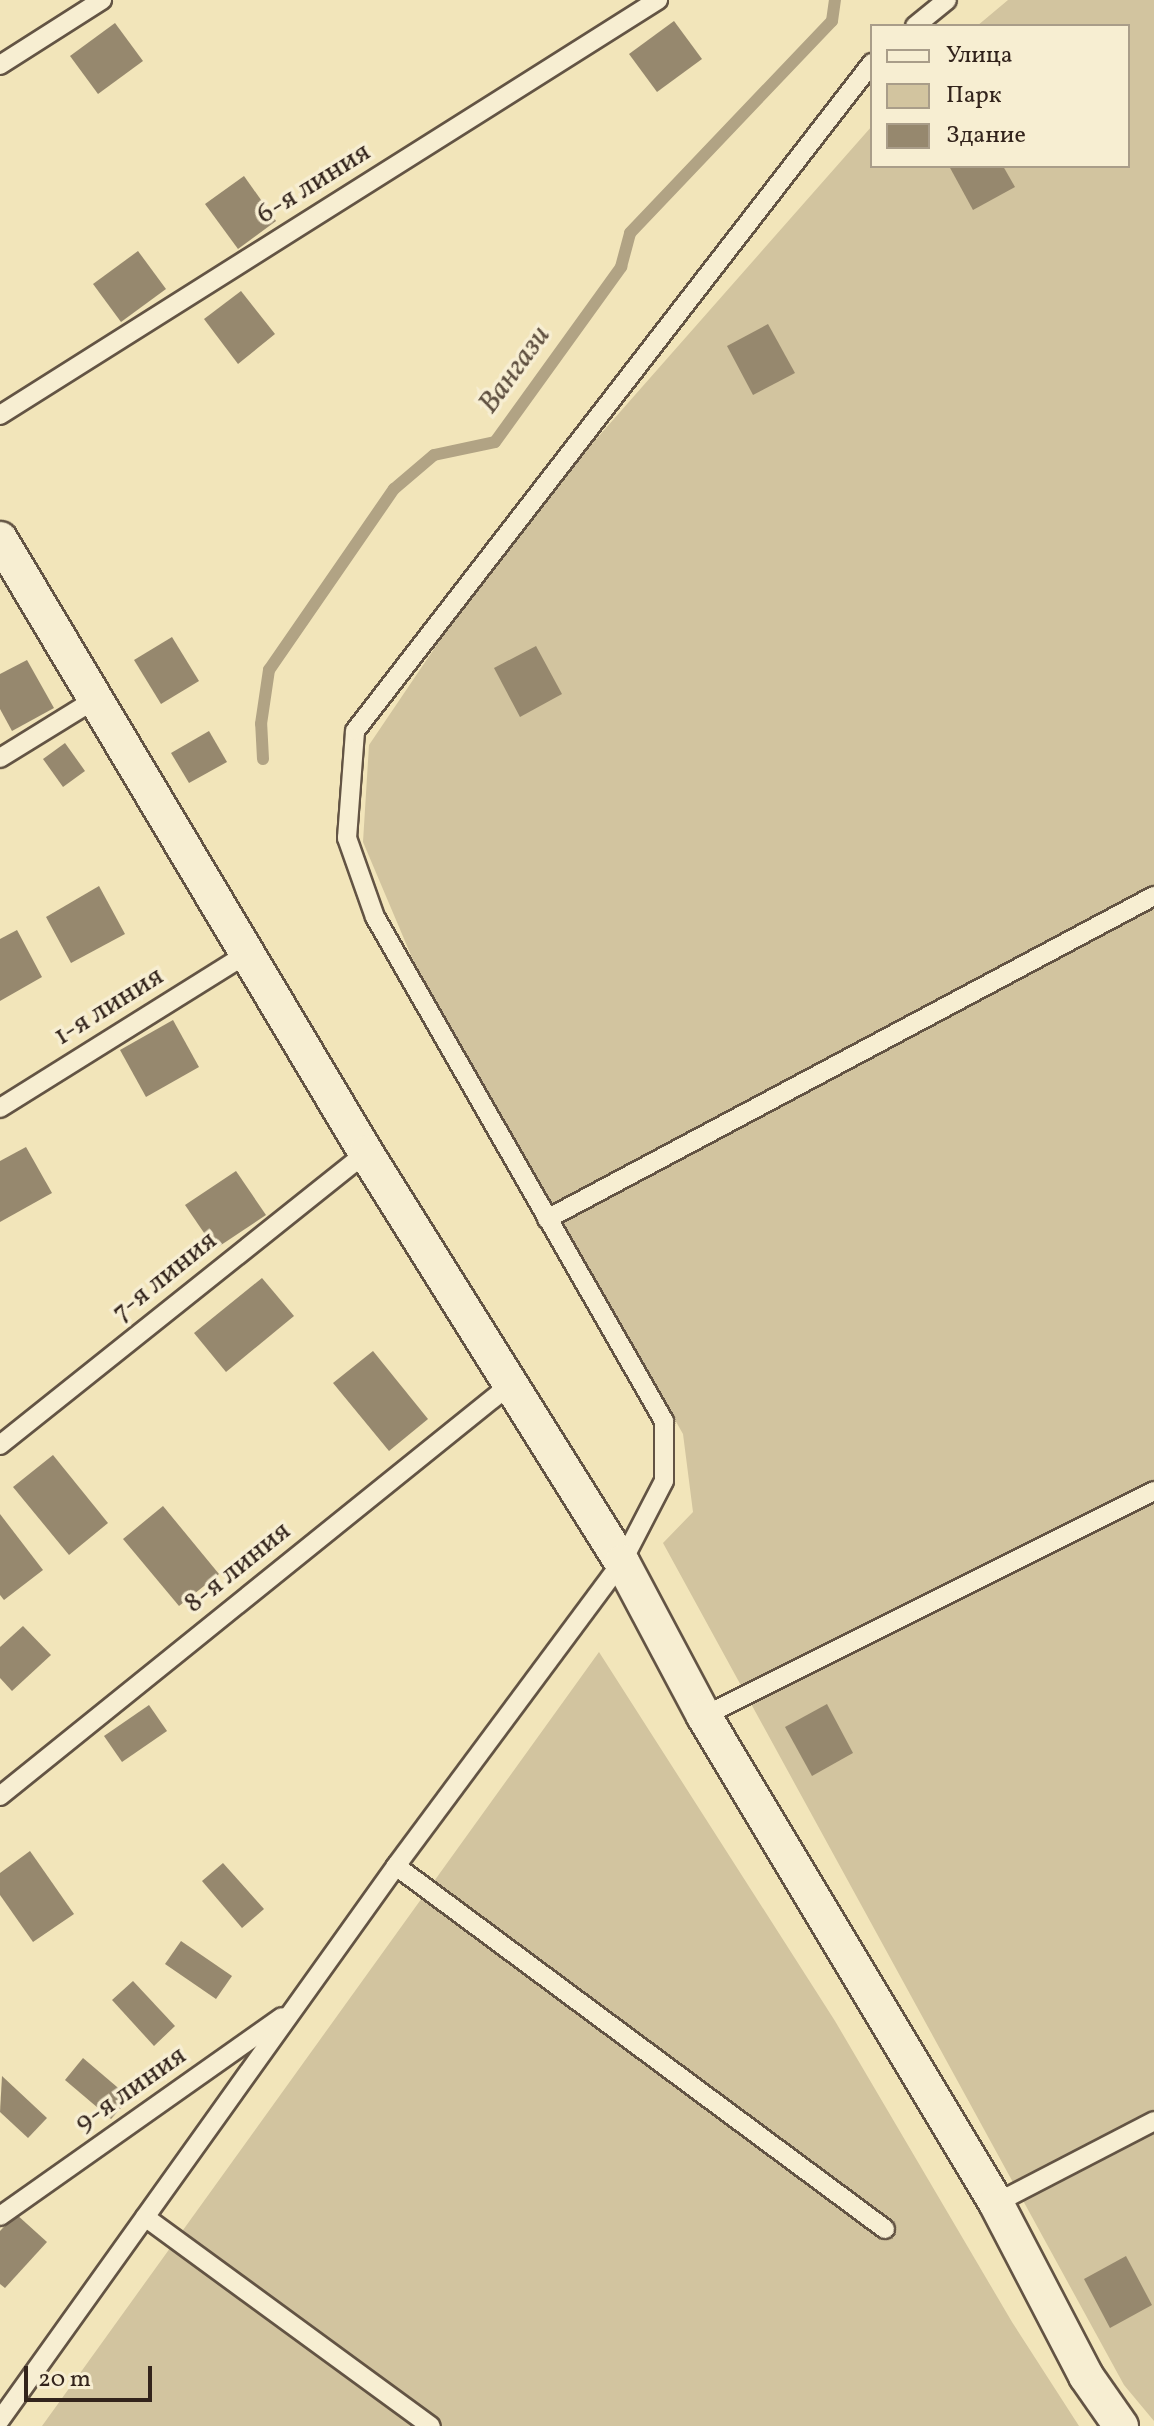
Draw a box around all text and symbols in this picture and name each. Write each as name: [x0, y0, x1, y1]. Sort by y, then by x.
legend: [870, 24, 1130, 168]
text: Улица: [946, 39, 1013, 73]
text: Парк: [946, 79, 1002, 113]
text: Здание: [946, 119, 1026, 153]
street label: 6-я линия: [251, 136, 377, 232]
water label: Вангази: [471, 319, 559, 421]
street label: 1-я линия: [48, 960, 170, 1054]
street label: 7-я линия: [106, 1224, 224, 1330]
street label: 8-я линия: [178, 1515, 298, 1621]
street label: 9-я линия: [69, 2039, 193, 2141]
scale bar: [28, 2350, 156, 2400]
text: 20 m: [38, 2363, 91, 2397]

